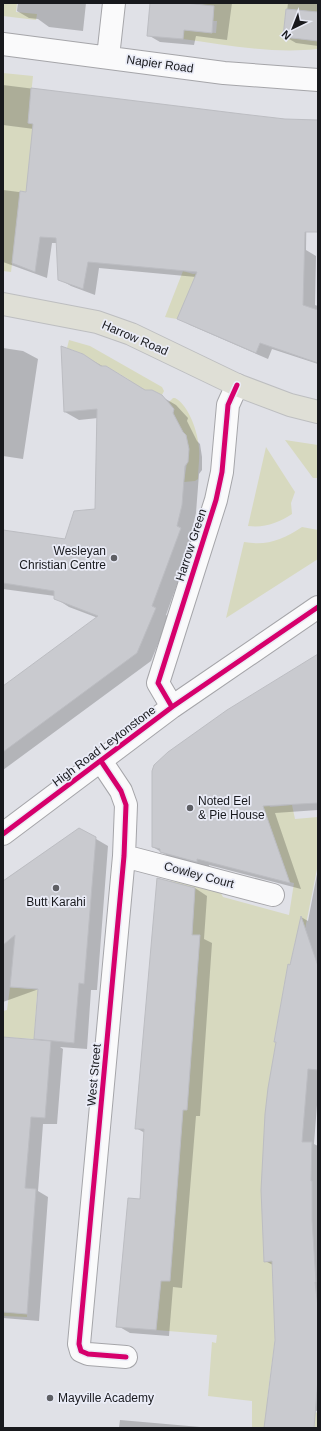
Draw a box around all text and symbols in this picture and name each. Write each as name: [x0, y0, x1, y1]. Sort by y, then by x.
north arrow: [273, 8, 313, 48]
text: N: [279, 28, 293, 42]
street label: Napier Road: [126, 52, 194, 76]
street label: Harrow Road: [100, 318, 170, 358]
street label: Harrow Green: [173, 507, 209, 583]
place label: Wesleyan Christian Centre: [19, 544, 106, 572]
marker: Wesleyan Christian Centre: [109, 553, 119, 563]
street label: High Road Leytonstone: [50, 702, 159, 789]
place label: Noted Eel & Pie House: [198, 794, 265, 822]
marker: Noted Eel & Pie House: [185, 803, 195, 813]
street label: Cowley Court: [162, 859, 236, 891]
marker: Butt Karahi: [51, 883, 61, 893]
place label: Butt Karahi: [26, 895, 86, 909]
street label: West Street: [84, 1043, 104, 1107]
place label: Mayville Academy: [58, 1391, 154, 1405]
marker: Mayville Academy: [45, 1393, 55, 1403]

